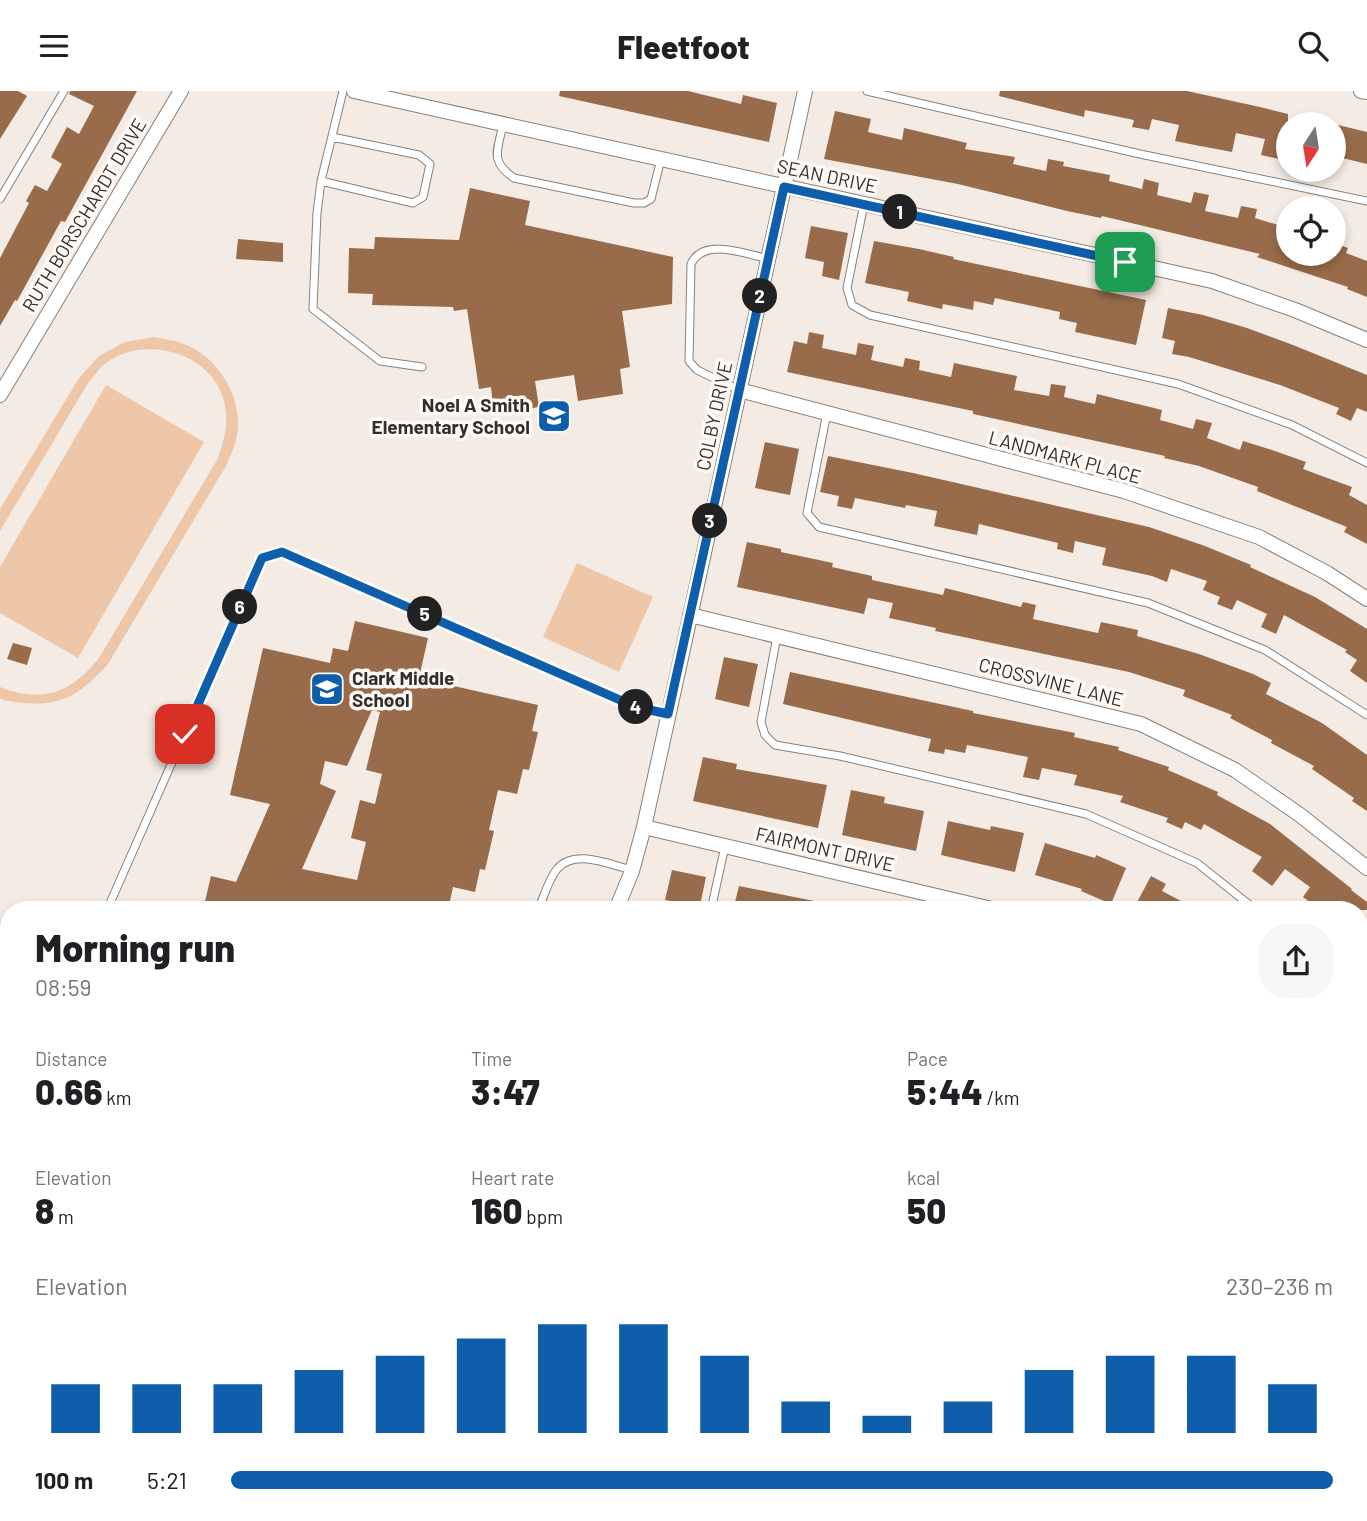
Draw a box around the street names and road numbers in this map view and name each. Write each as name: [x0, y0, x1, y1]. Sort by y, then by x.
street label: RUTH BORSCHARDT DRIVE: [17, 114, 150, 316]
street label: SEAN DRIVE: [775, 154, 879, 197]
street label: COLBY DRIVE: [691, 359, 736, 473]
street label: LANDMARK PLACE: [986, 425, 1144, 488]
street label: CROSSVINE LANE: [976, 652, 1126, 711]
street label: FAIRMONT DRIVE: [754, 821, 897, 876]

